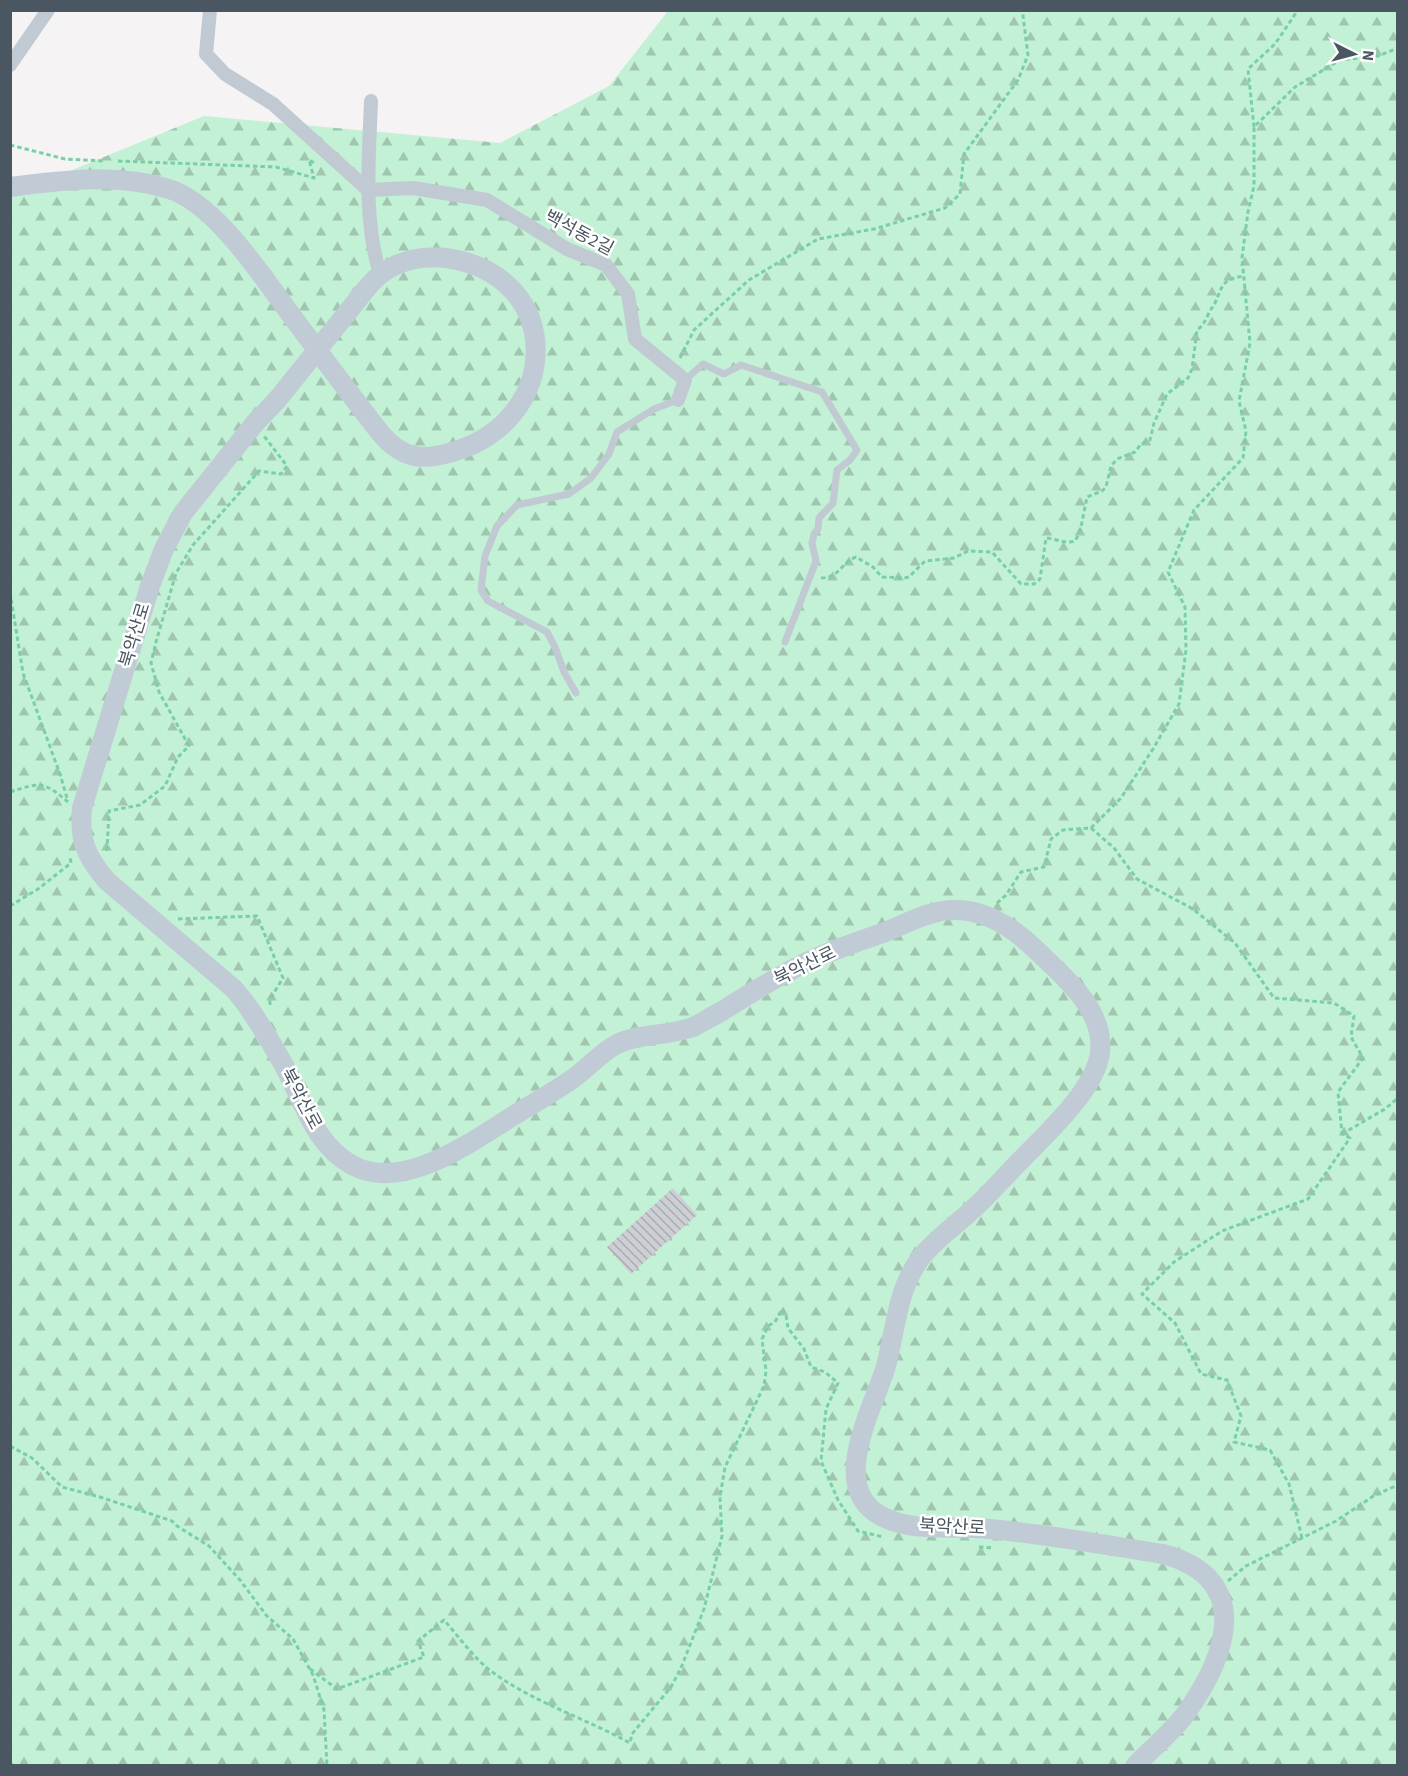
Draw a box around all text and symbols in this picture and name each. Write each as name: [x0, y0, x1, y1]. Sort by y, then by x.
north arrow: [1324, 24, 1384, 84]
text: N: [1356, 49, 1379, 62]
street label: 백석동2길: [540, 204, 618, 262]
street label: 북악산로: [113, 600, 157, 670]
street label: 북악산로: [770, 940, 840, 992]
street label: 북악산로: [274, 1064, 328, 1134]
street label: 북악산로: [918, 1513, 986, 1541]

